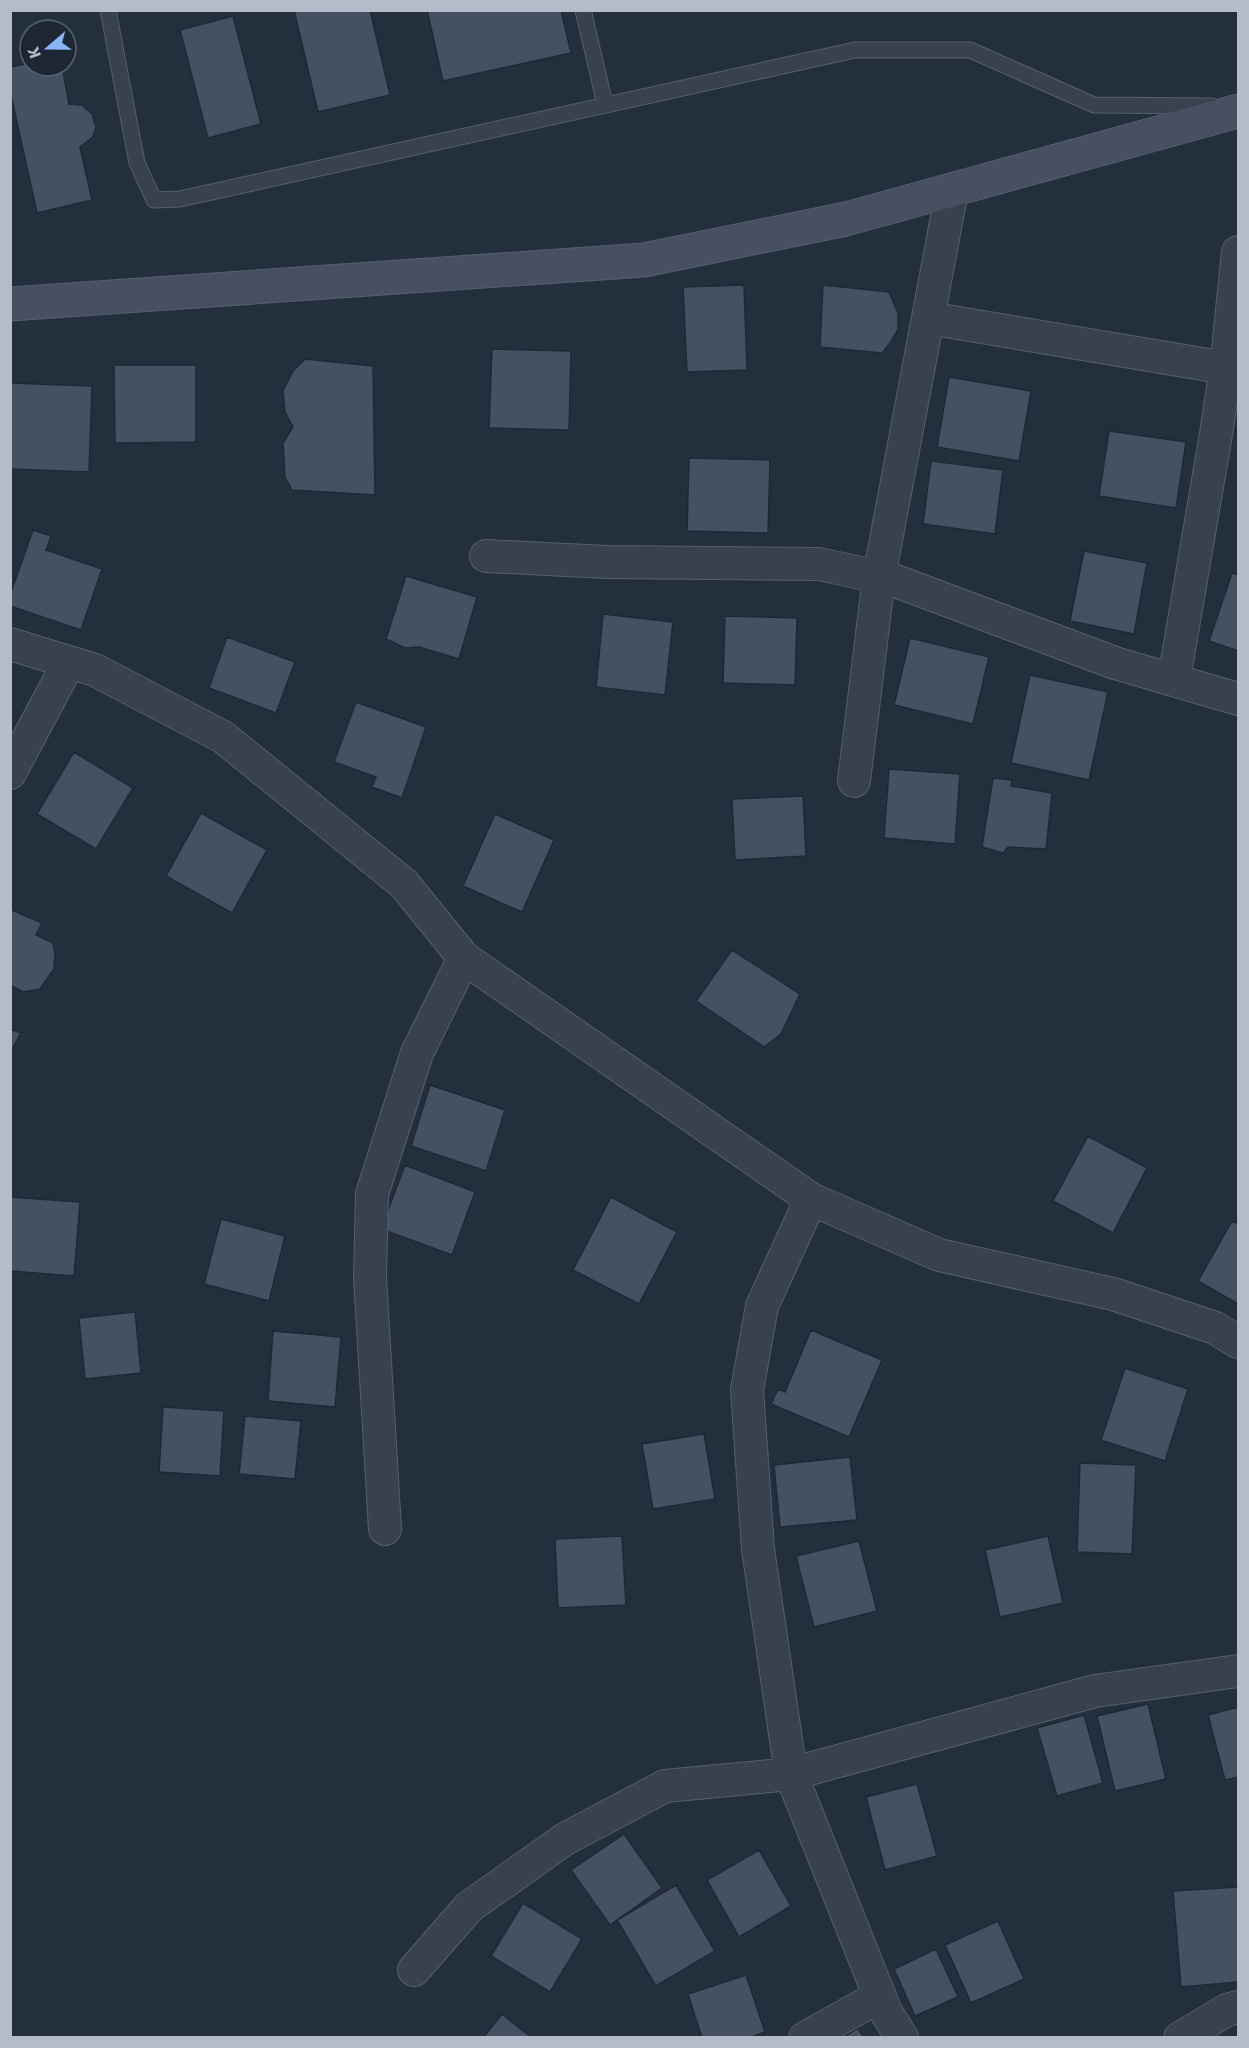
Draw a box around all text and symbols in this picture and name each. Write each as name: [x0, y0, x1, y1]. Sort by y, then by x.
north arrow: [18, 18, 78, 78]
text: K: [23, 44, 45, 61]

